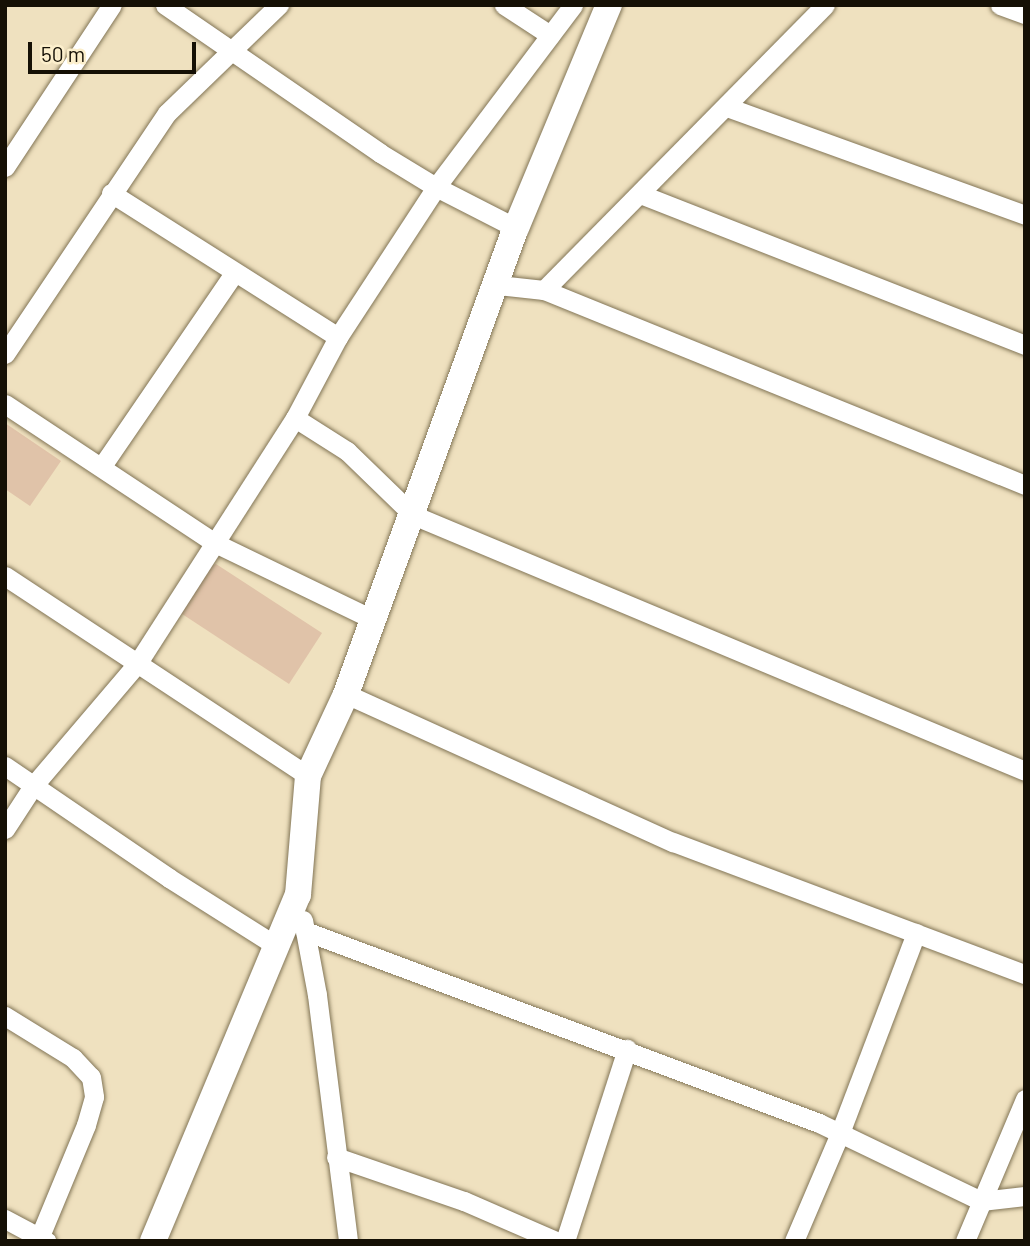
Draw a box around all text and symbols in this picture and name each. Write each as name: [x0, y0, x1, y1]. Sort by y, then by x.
scale bar: [32, 28, 200, 72]
text: 50 m: [41, 41, 85, 66]

